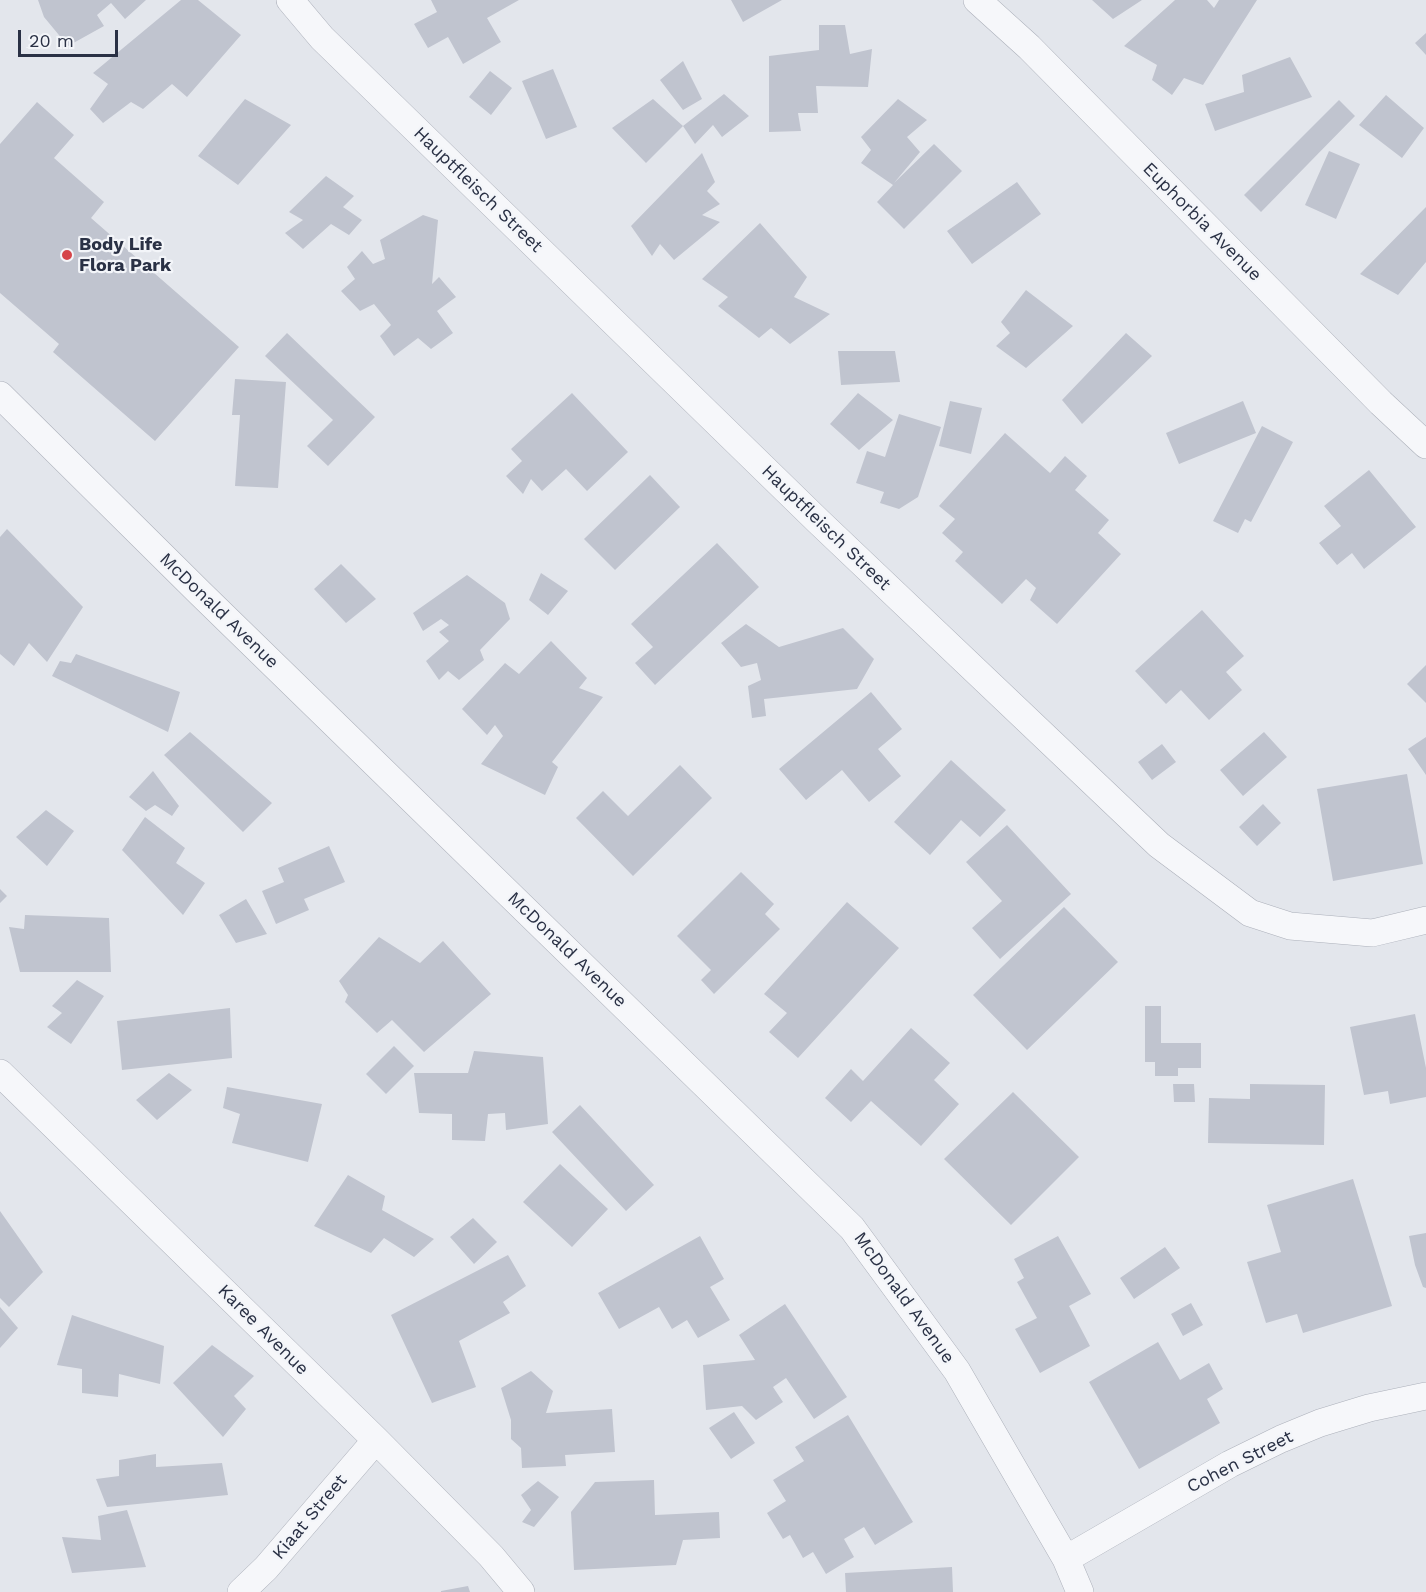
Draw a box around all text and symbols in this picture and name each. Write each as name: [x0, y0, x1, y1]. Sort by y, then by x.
scale bar: [21, 18, 122, 56]
text: 20 m: [29, 30, 74, 51]
street label: Hauptfleisch Street: [409, 123, 547, 257]
street label: Euphorbia Avenue: [1138, 158, 1266, 286]
place label: Body Life Flora Park: [79, 234, 171, 276]
marker: Body Life Flora Park: [60, 248, 74, 262]
street label: Hauptfleisch Street: [757, 461, 895, 595]
street label: McDonald Avenue: [155, 549, 283, 673]
street label: McDonald Avenue: [503, 888, 631, 1012]
street label: McDonald Avenue: [849, 1228, 959, 1368]
street label: Karee Avenue: [213, 1280, 313, 1380]
street label: Cohen Street: [1183, 1426, 1297, 1498]
street label: Kiaat Street: [268, 1470, 352, 1564]

